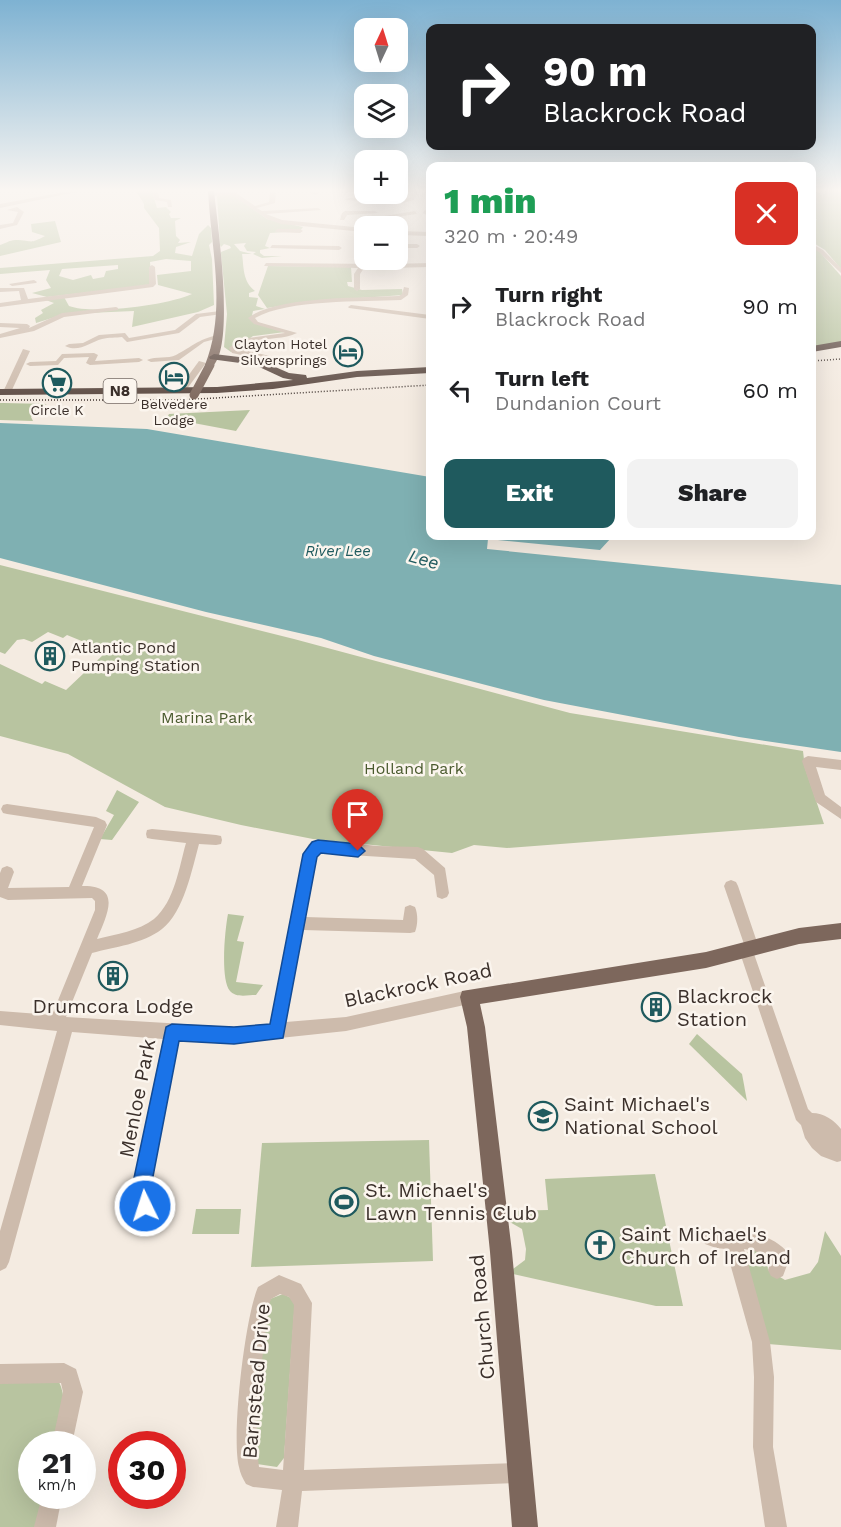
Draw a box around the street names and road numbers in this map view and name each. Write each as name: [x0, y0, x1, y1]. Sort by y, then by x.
road number: N8: [104, 379, 136, 403]
street label: Blackrock Road: [342, 958, 494, 1012]
street label: Menloe Park: [114, 1037, 160, 1159]
street label: Church Road: [465, 1253, 499, 1381]
street label: Barnstead Drive: [237, 1302, 275, 1460]

